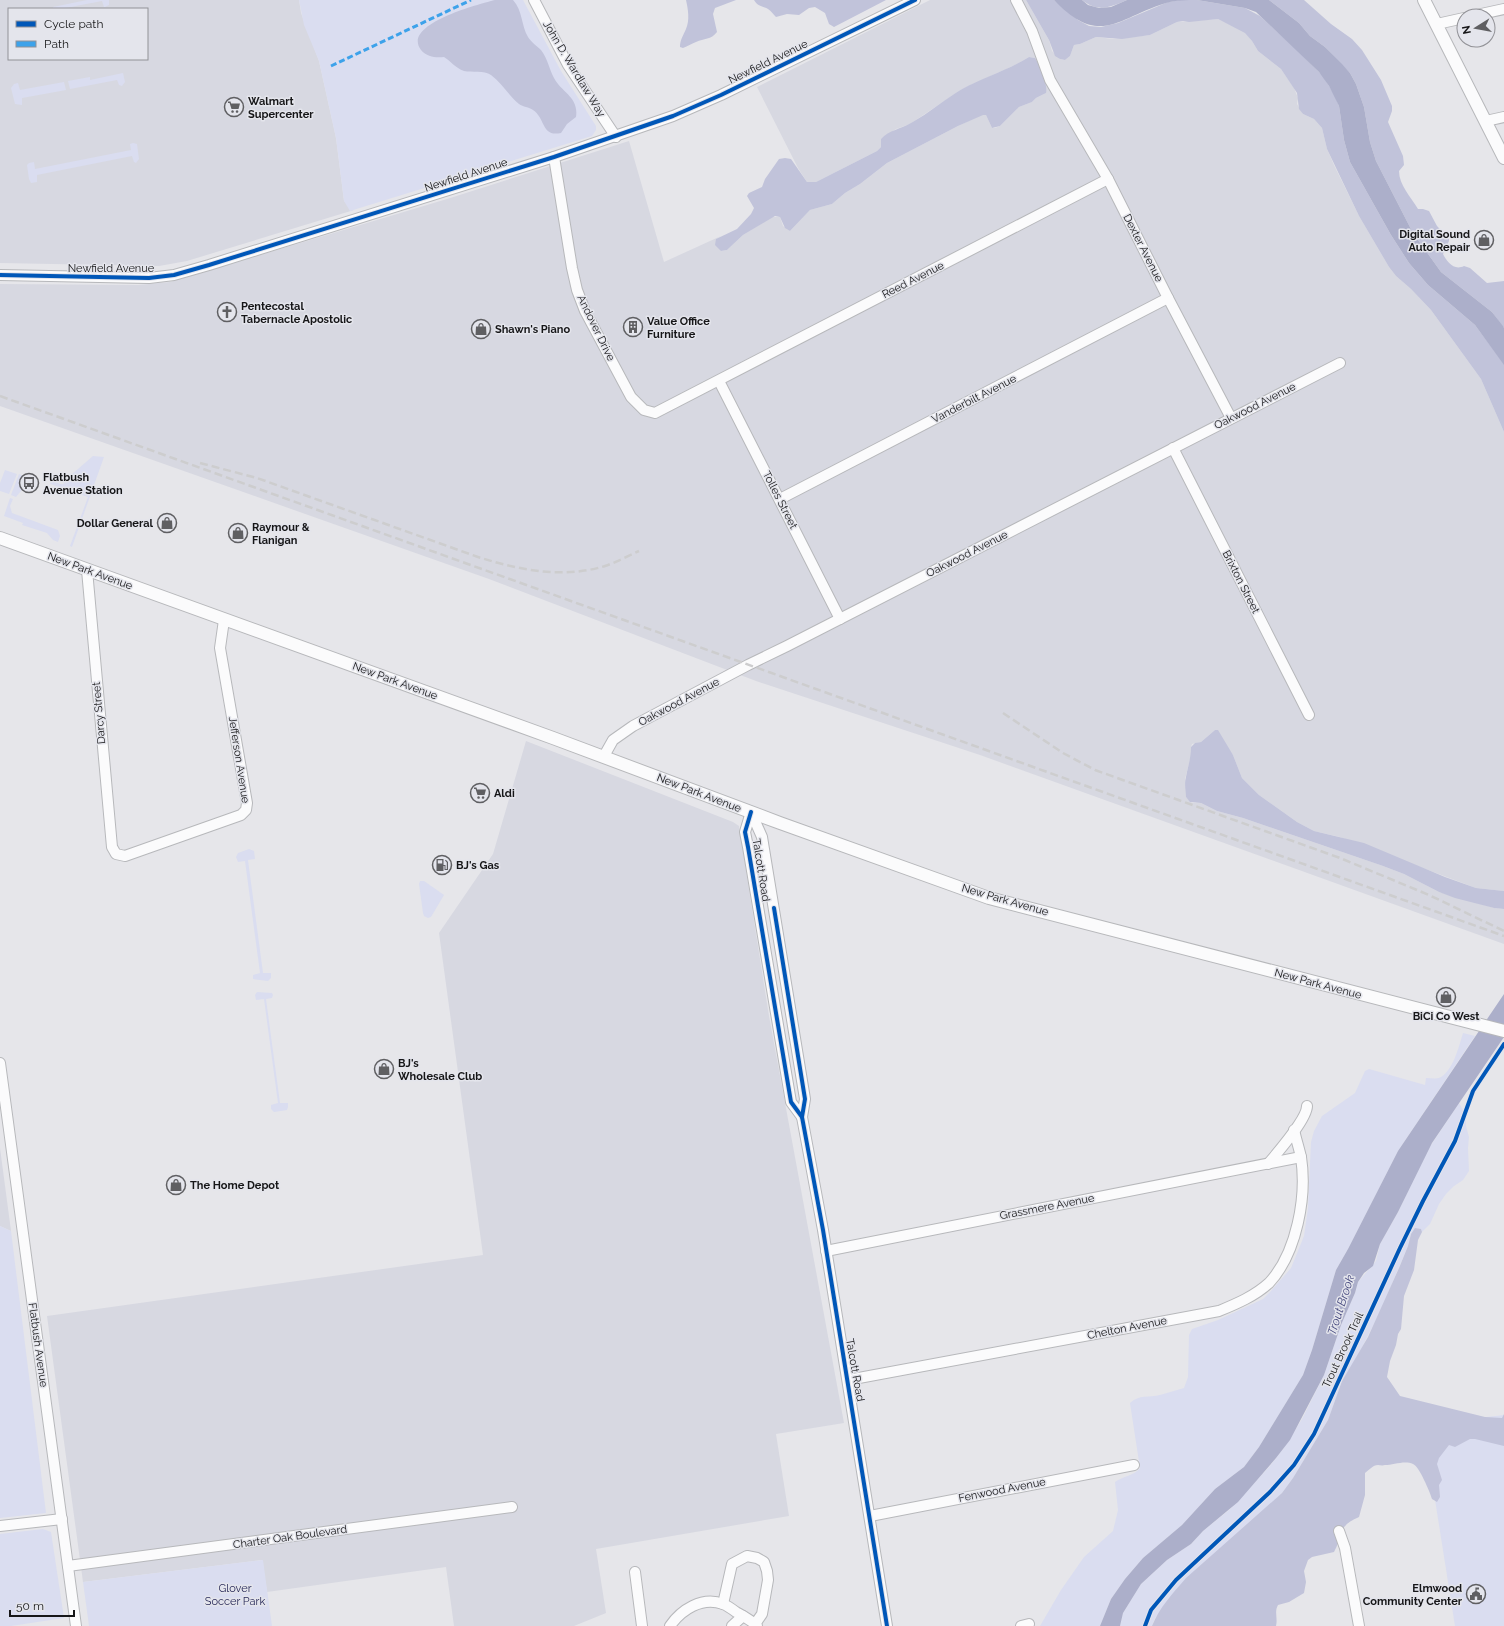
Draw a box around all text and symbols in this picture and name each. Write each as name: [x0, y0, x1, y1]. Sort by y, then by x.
legend: [8, 8, 148, 60]
north arrow: [1456, 8, 1496, 48]
text: Cycle path: [44, 17, 103, 31]
street label: John D. Wardlaw Way: [540, 19, 608, 119]
text: N: [1459, 24, 1474, 35]
text: Path: [44, 37, 69, 51]
street label: Newfield Avenue: [726, 37, 810, 87]
place label: Walmart Supercenter: [248, 95, 314, 121]
supermarket icon: Walmart Supercenter: [223, 96, 245, 118]
street label: Newfield Avenue: [423, 155, 510, 195]
street label: Dexter Avenue: [1120, 212, 1166, 285]
place label: Digital Sound Auto Repair: [1399, 228, 1471, 254]
shop icon: Digital Sound Auto Repair: [1473, 229, 1495, 251]
street label: Reed Avenue: [880, 259, 947, 301]
street label: Newfield Avenue: [68, 262, 155, 275]
street label: Andover Drive: [574, 293, 618, 364]
place label: Pentecostal Tabernacle Apostolic: [241, 300, 352, 326]
church icon: Pentecostal Tabernacle Apostolic: [216, 301, 238, 323]
place label: Value Office Furniture: [647, 315, 710, 341]
building icon: Value Office Furniture: [622, 316, 644, 338]
shop icon: Shawn's Piano: [470, 318, 492, 340]
place label: Shawn's Piano: [495, 323, 570, 336]
street label: Vanderbilt Avenue: [929, 372, 1019, 426]
street label: Oakwood Avenue: [1212, 380, 1298, 432]
street label: Tolles Street: [760, 469, 800, 531]
place label: Flatbush Avenue Station: [43, 471, 123, 497]
bus stop icon: Flatbush Avenue Station: [18, 472, 40, 494]
shop icon: Dollar General: [156, 512, 178, 534]
place label: Dollar General: [77, 517, 153, 530]
place label: Raymour & Flanigan: [252, 521, 310, 547]
shop icon: Raymour & Flanigan: [227, 522, 249, 544]
street label: Oakwood Avenue: [924, 528, 1010, 580]
street label: Brixton Street: [1220, 548, 1263, 616]
street label: New Park Avenue: [46, 550, 135, 593]
street label: New Park Avenue: [351, 660, 440, 703]
street label: Oakwood Avenue: [636, 675, 722, 729]
street label: Darcy Street: [90, 681, 108, 745]
street label: Jefferson Avenue: [226, 716, 252, 805]
street label: New Park Avenue: [655, 771, 744, 815]
supermarket icon: Aldi: [469, 782, 491, 804]
place label: Aldi: [494, 787, 515, 800]
street label: Talcott Road: [750, 838, 772, 903]
fuel station icon: BJ's Gas: [431, 854, 453, 876]
place label: BJ's Gas: [456, 859, 500, 872]
street label: New Park Avenue: [960, 881, 1050, 919]
street label: New Park Avenue: [1273, 966, 1364, 1002]
shop icon: BiCi Co West: [1435, 986, 1457, 1008]
place label: BiCi Co West: [1413, 1010, 1480, 1023]
place label: BJ's Wholesale Club: [398, 1057, 482, 1083]
shop icon: BJ's Wholesale Club: [373, 1058, 395, 1080]
shop icon: The Home Depot: [165, 1174, 187, 1196]
place label: The Home Depot: [190, 1179, 280, 1192]
street label: Grassmere Avenue: [999, 1191, 1096, 1223]
water label: Trout Brook: [1325, 1273, 1357, 1337]
street label: Flatbush Avenue: [26, 1302, 50, 1389]
street label: Trout Brook Trail: [1320, 1310, 1366, 1390]
street label: Chelton Avenue: [1086, 1314, 1169, 1342]
street label: Talcott Road: [843, 1338, 867, 1403]
street label: Fenwood Avenue: [957, 1475, 1047, 1505]
street label: Charter Oak Boulevard: [232, 1523, 348, 1551]
park label: Glover Soccer Park: [205, 1582, 265, 1608]
place label: Elmwood Community Center: [1363, 1582, 1463, 1608]
public building icon: Elmwood Community Center: [1465, 1583, 1487, 1605]
scale bar: [10, 1592, 74, 1618]
text: 50 m: [16, 1599, 44, 1613]

